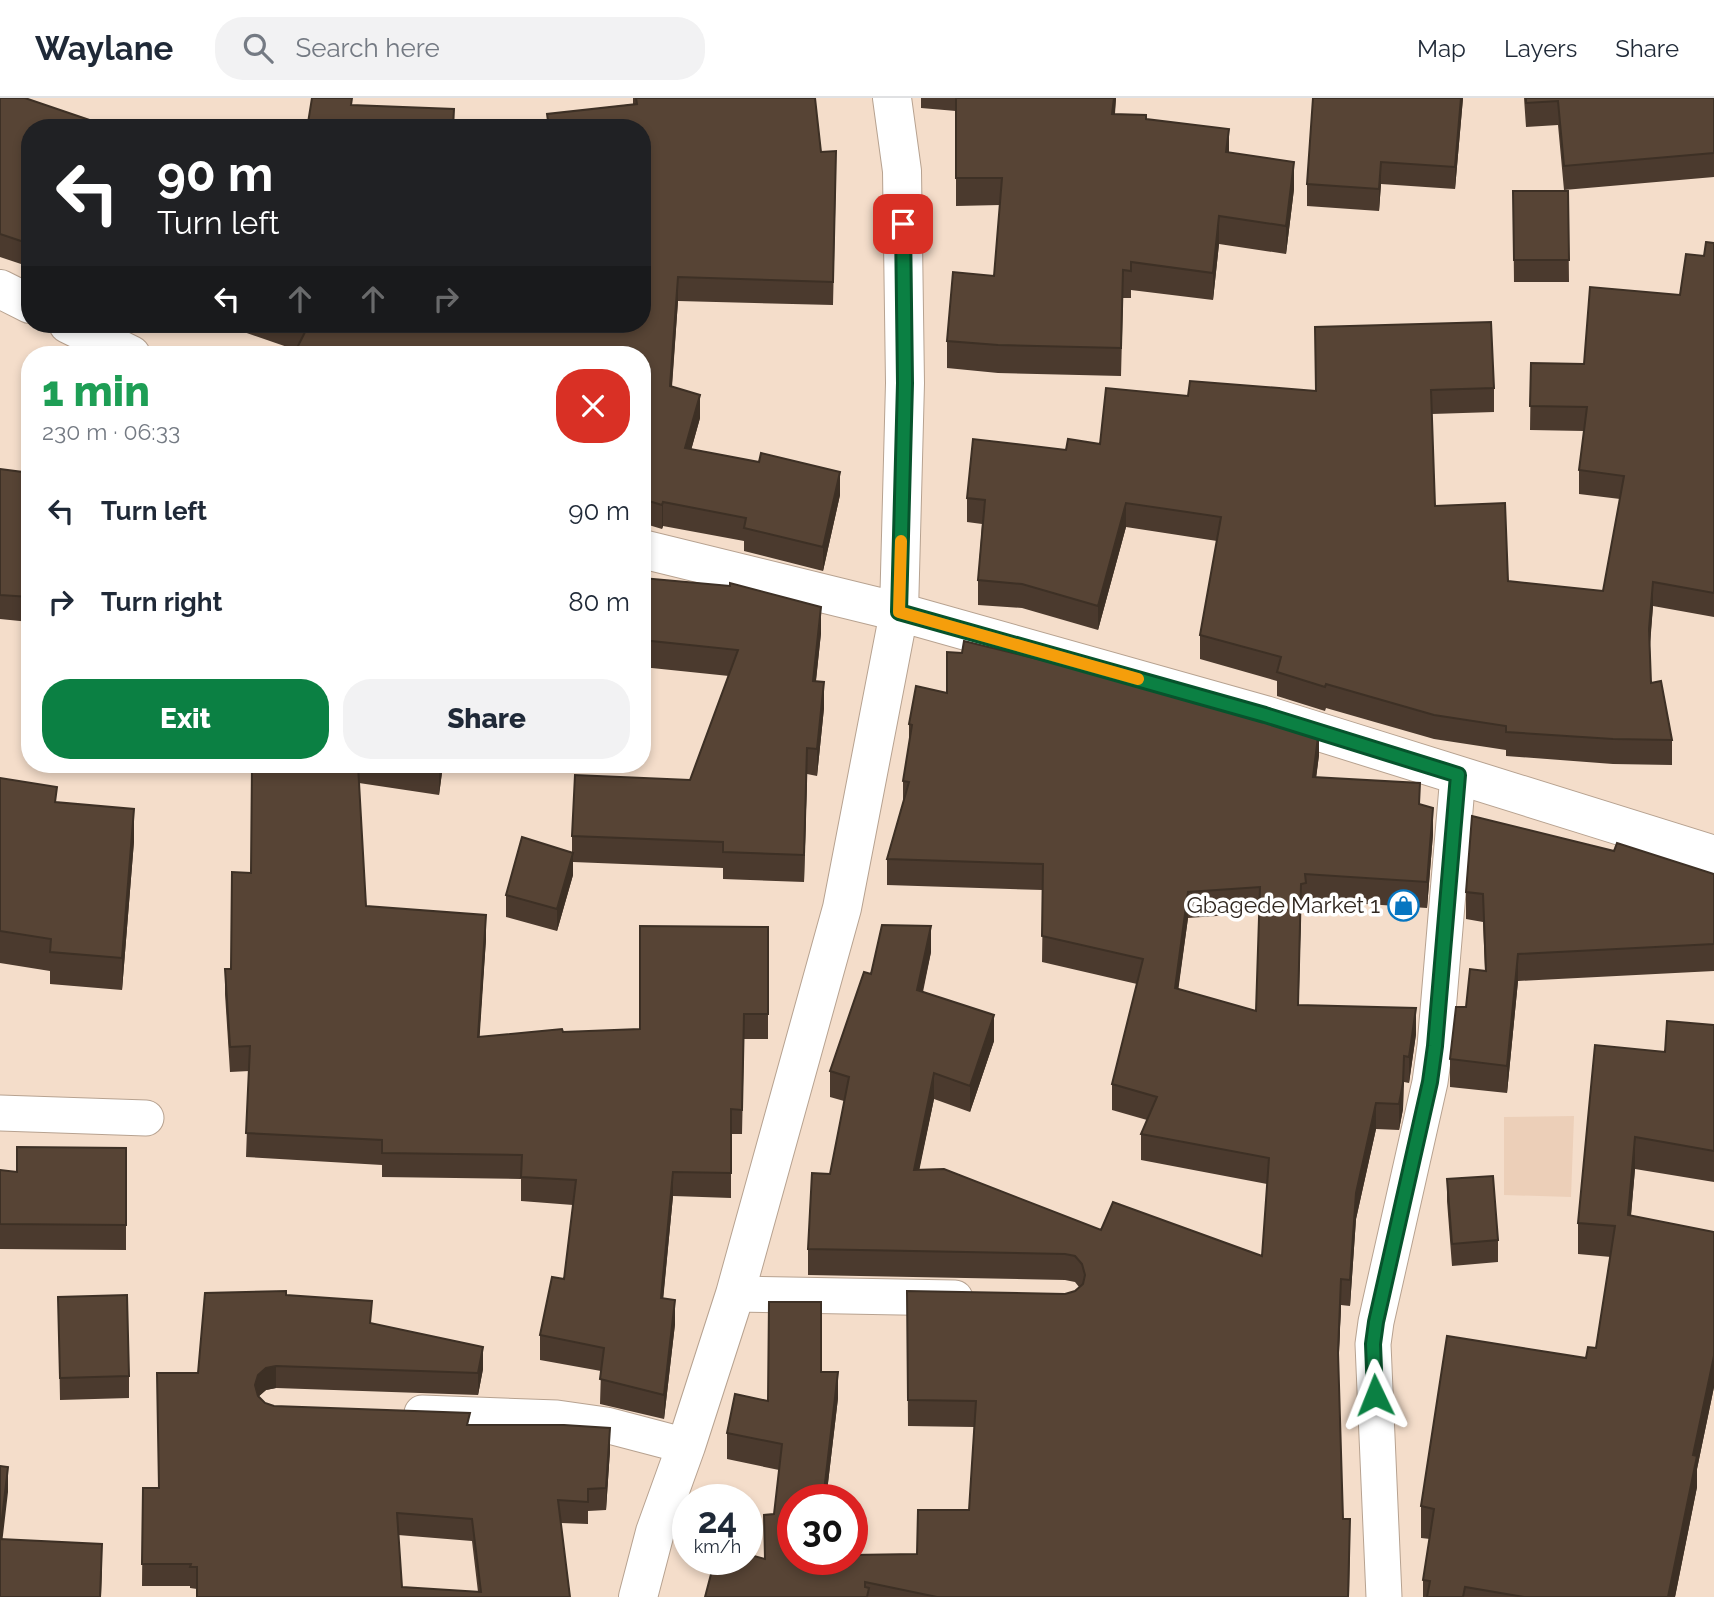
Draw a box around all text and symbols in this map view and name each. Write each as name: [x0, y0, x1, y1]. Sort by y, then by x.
search box: [215, 17, 705, 80]
text: Waylane: [35, 29, 173, 68]
icon: search: [239, 29, 277, 67]
text: Search here: [295, 33, 440, 63]
text: Map: [1417, 34, 1466, 63]
text: Layers: [1504, 34, 1577, 63]
text: Share: [1615, 34, 1679, 63]
text: 90 m: [157, 145, 273, 202]
icon: left: [42, 147, 133, 238]
pin: [873, 194, 933, 254]
text: Turn left: [157, 204, 279, 241]
icon: arrive: [884, 205, 922, 243]
icon: left: [208, 280, 246, 318]
icon: ahead: [281, 280, 319, 318]
icon: ahead: [354, 280, 392, 318]
icon: right: [427, 280, 465, 318]
text: 1 min: [42, 367, 150, 416]
button: close: [556, 369, 630, 443]
text: 230 m · 06:33: [42, 418, 180, 445]
icon: left: [42, 492, 80, 530]
text: Turn left: [101, 496, 207, 526]
text: 90 m: [568, 496, 630, 526]
icon: right: [42, 583, 80, 621]
text: Turn right: [101, 587, 222, 617]
text: 80 m: [568, 587, 630, 617]
button: Exit: [42, 679, 329, 759]
button: Share: [343, 679, 630, 759]
shop icon: Gbagede Market 1: [1386, 888, 1420, 922]
place label: Gbagede Market 1: [1186, 891, 1380, 918]
position arrow: [1338, 1358, 1412, 1432]
speed limit sign: 30: [777, 1484, 868, 1575]
text: 24: [698, 1500, 737, 1541]
text: km/h: [694, 1536, 741, 1557]

